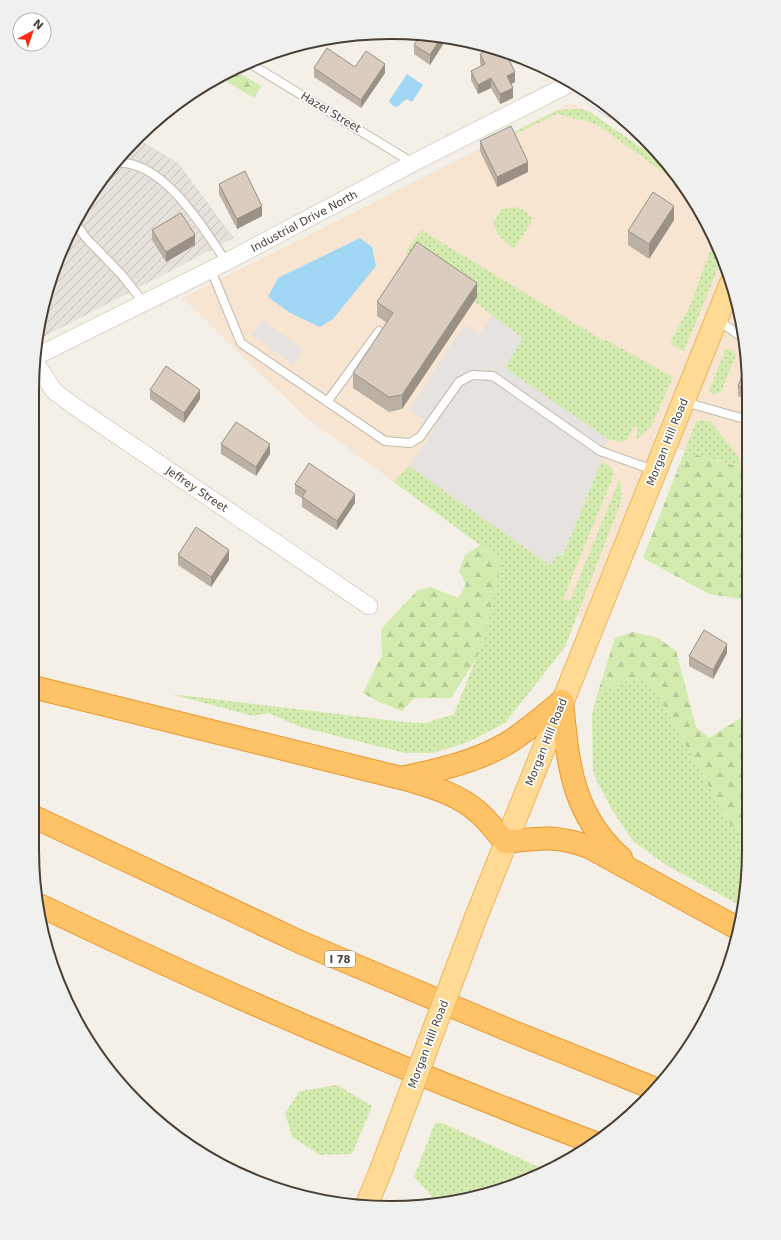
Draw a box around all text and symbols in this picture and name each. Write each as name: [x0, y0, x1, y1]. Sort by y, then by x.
north arrow: [12, 12, 52, 52]
text: N: [30, 17, 46, 33]
street label: Hazel Street: [298, 89, 364, 136]
street label: Industrial Drive North: [249, 188, 360, 255]
street label: Morgan Hill Road: [644, 397, 691, 488]
street label: Jeffrey Street: [162, 463, 231, 515]
street label: Morgan Hill Road: [523, 697, 570, 788]
road number: I 78: [325, 951, 355, 967]
street label: Morgan Hill Road: [406, 998, 451, 1090]

